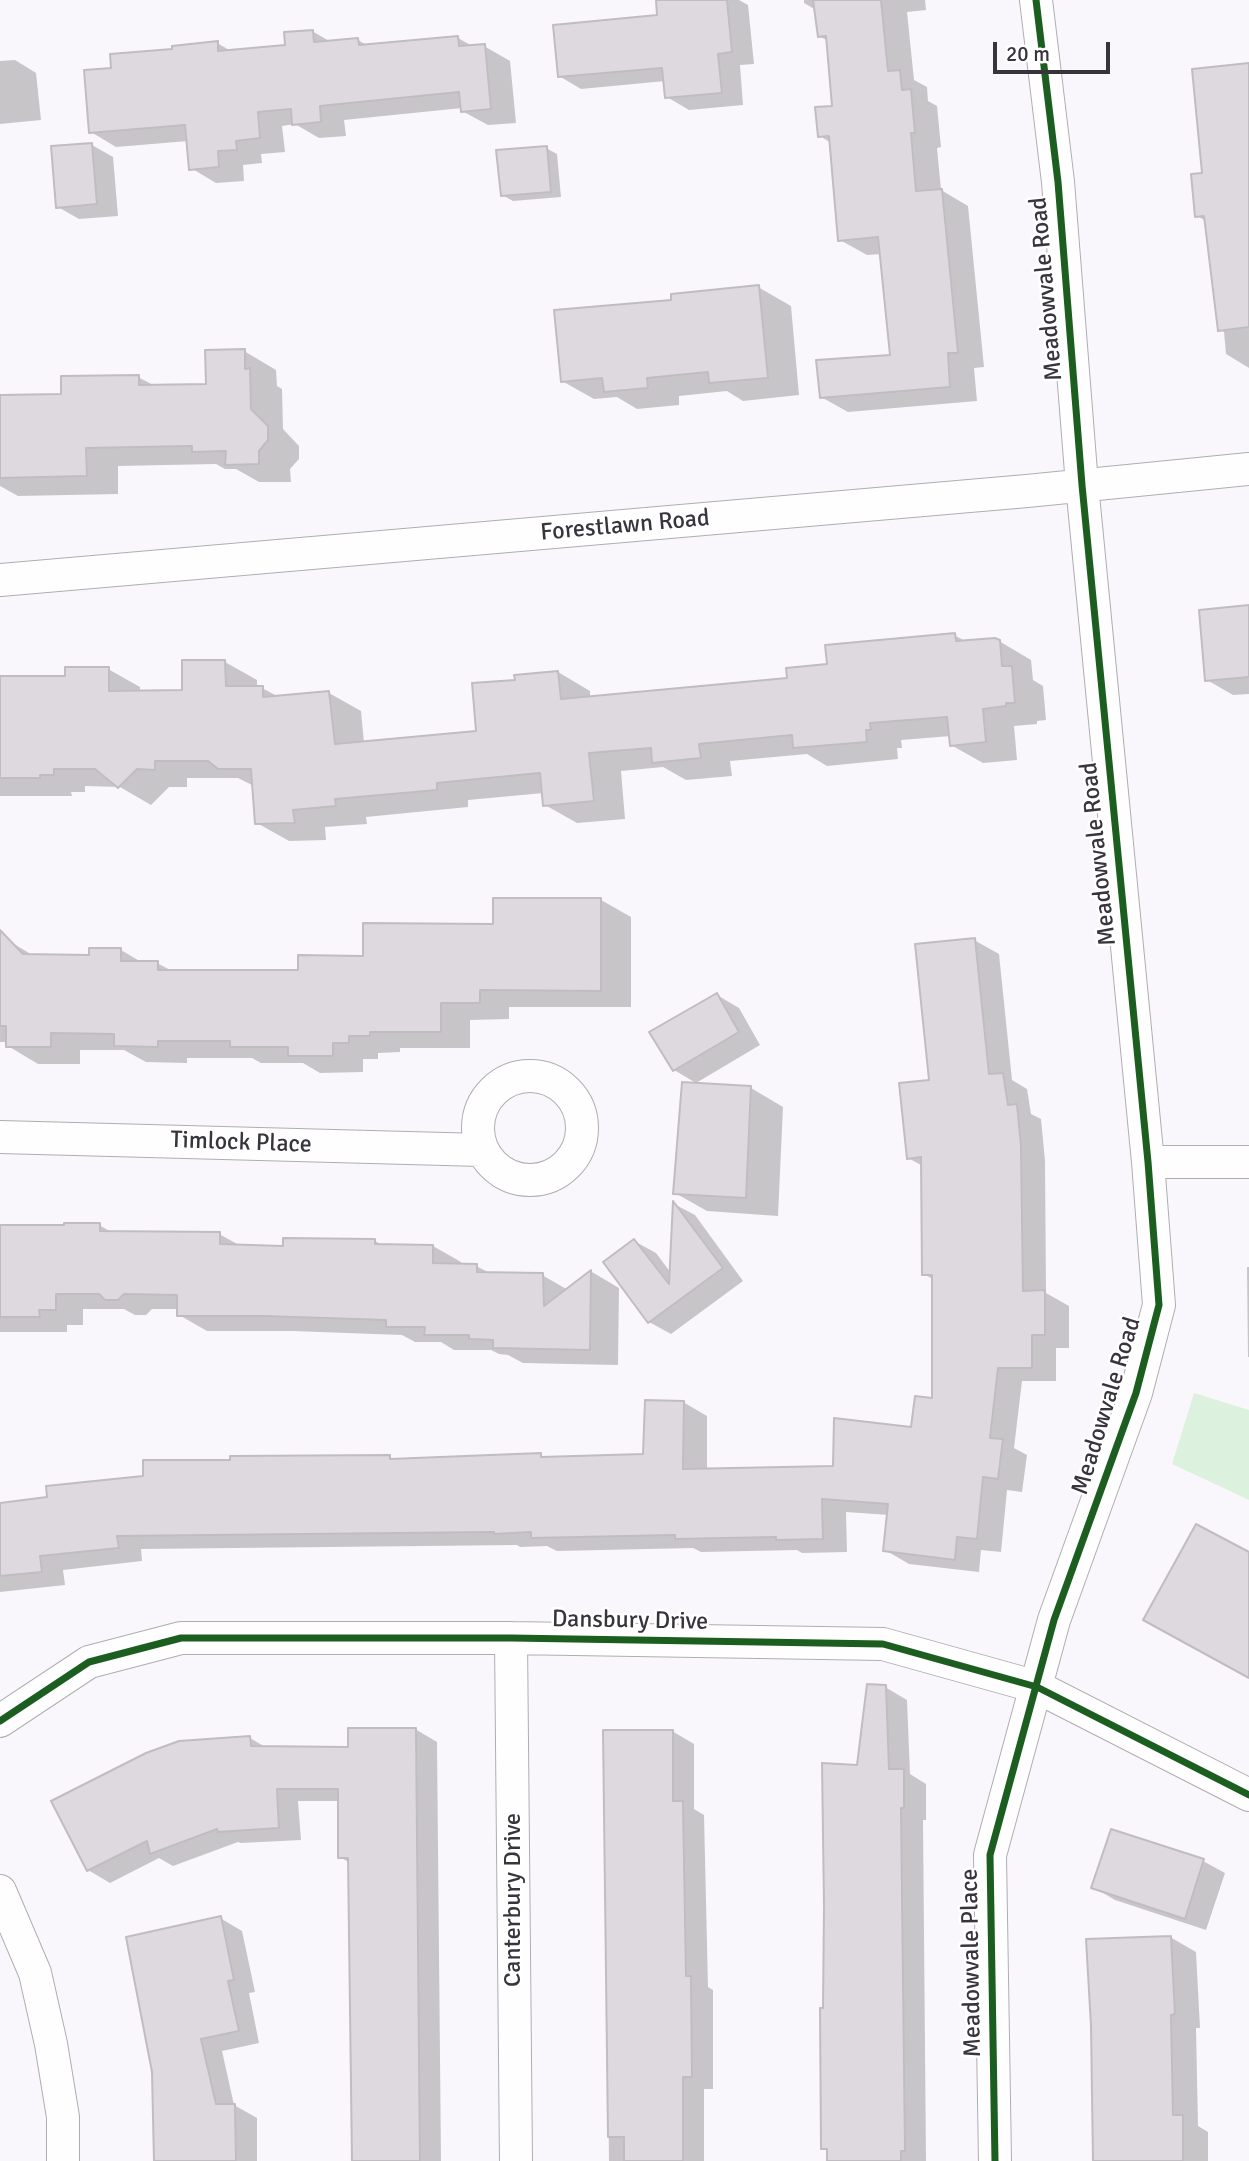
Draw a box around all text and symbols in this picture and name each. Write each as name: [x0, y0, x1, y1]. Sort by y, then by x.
scale bar: [997, 28, 1114, 72]
text: 20 m: [1006, 41, 1050, 67]
street label: Meadowvale Road: [1025, 196, 1069, 382]
street label: Forestlawn Road: [539, 504, 711, 548]
street label: Meadowvale Road: [1075, 761, 1123, 947]
street label: Timlock Place: [170, 1126, 312, 1160]
street label: Meadowvale Road: [1066, 1314, 1148, 1498]
street label: Dansbury Drive: [552, 1605, 708, 1637]
street label: Canterbury Drive: [500, 1813, 528, 1987]
street label: Meadowvale Place: [956, 1868, 988, 2058]

